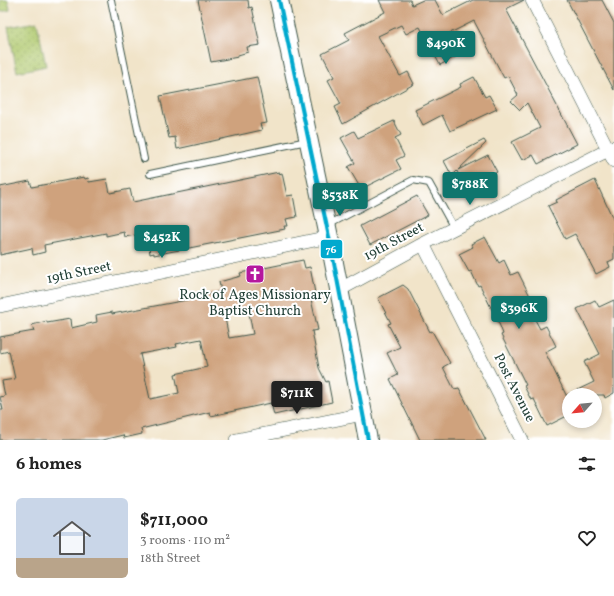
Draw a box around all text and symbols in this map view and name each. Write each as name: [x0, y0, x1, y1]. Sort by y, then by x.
pin: $490K: [418, 31, 474, 65]
text: $490K: [426, 35, 466, 53]
pin: $788K: [442, 172, 498, 206]
text: $788K: [452, 176, 488, 194]
pin: $538K: [312, 183, 368, 217]
text: $538K: [322, 187, 358, 205]
street label: 19th Street: [361, 218, 427, 266]
pin: $452K: [134, 225, 190, 259]
text: $452K: [143, 229, 181, 247]
line badge: 76: [320, 239, 343, 259]
text: 76: [325, 243, 337, 258]
street label: 19th Street: [45, 257, 113, 289]
church icon: Rock of Ages Missionary Baptist Church: [244, 263, 266, 285]
place label: Rock of Ages Missionary Baptist Church: [179, 286, 331, 321]
pin: $396K: [491, 296, 547, 330]
text: $396K: [500, 300, 538, 318]
street label: Post Avenue: [489, 350, 540, 426]
pin: $711K: [269, 381, 325, 415]
text: $711K: [280, 385, 314, 403]
north arrow: [562, 388, 602, 428]
map controls: [562, 388, 602, 428]
text: 6 homes: [16, 453, 82, 476]
icon: filters: [576, 453, 598, 475]
text: $711,000: [140, 509, 208, 532]
icon: home: [48, 514, 96, 562]
icon: heart: [576, 527, 598, 549]
text: 3 rooms · 110 m²: [140, 532, 230, 550]
text: 18th Street: [140, 550, 201, 568]

